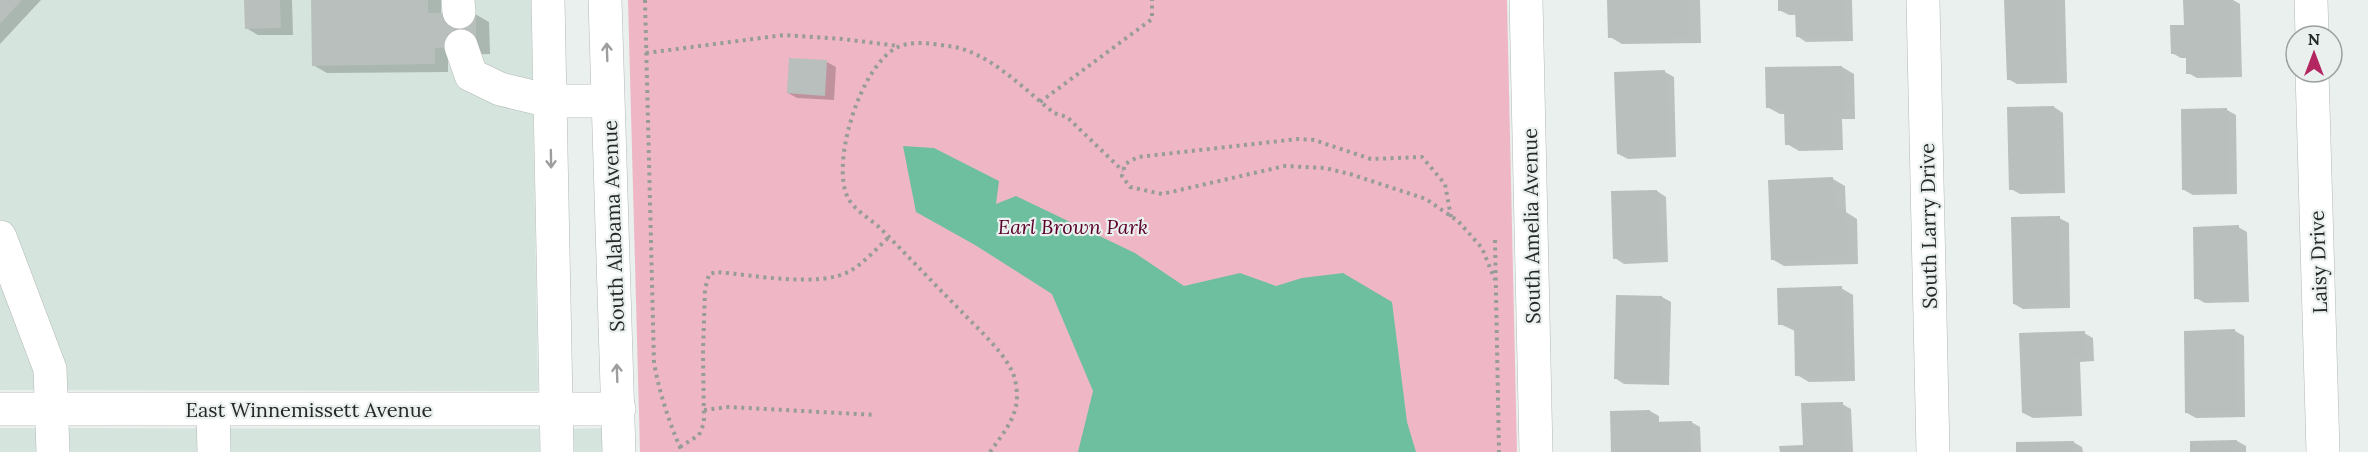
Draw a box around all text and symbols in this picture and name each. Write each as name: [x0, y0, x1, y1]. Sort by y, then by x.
north arrow: [2284, 24, 2344, 84]
text: N: [2308, 29, 2320, 49]
one-way arrow: [601, 42, 613, 62]
street label: South Alabama Avenue: [597, 120, 629, 332]
street label: South Amelia Avenue: [1517, 128, 1545, 324]
street label: South Larry Drive: [1914, 143, 1942, 309]
one-way arrow: [545, 149, 557, 169]
street label: Laisy Drive: [2304, 210, 2332, 314]
park label: Earl Brown Park: [998, 214, 1148, 239]
one-way arrow: [612, 363, 623, 383]
street label: East Winnemissett Avenue: [186, 397, 433, 422]

